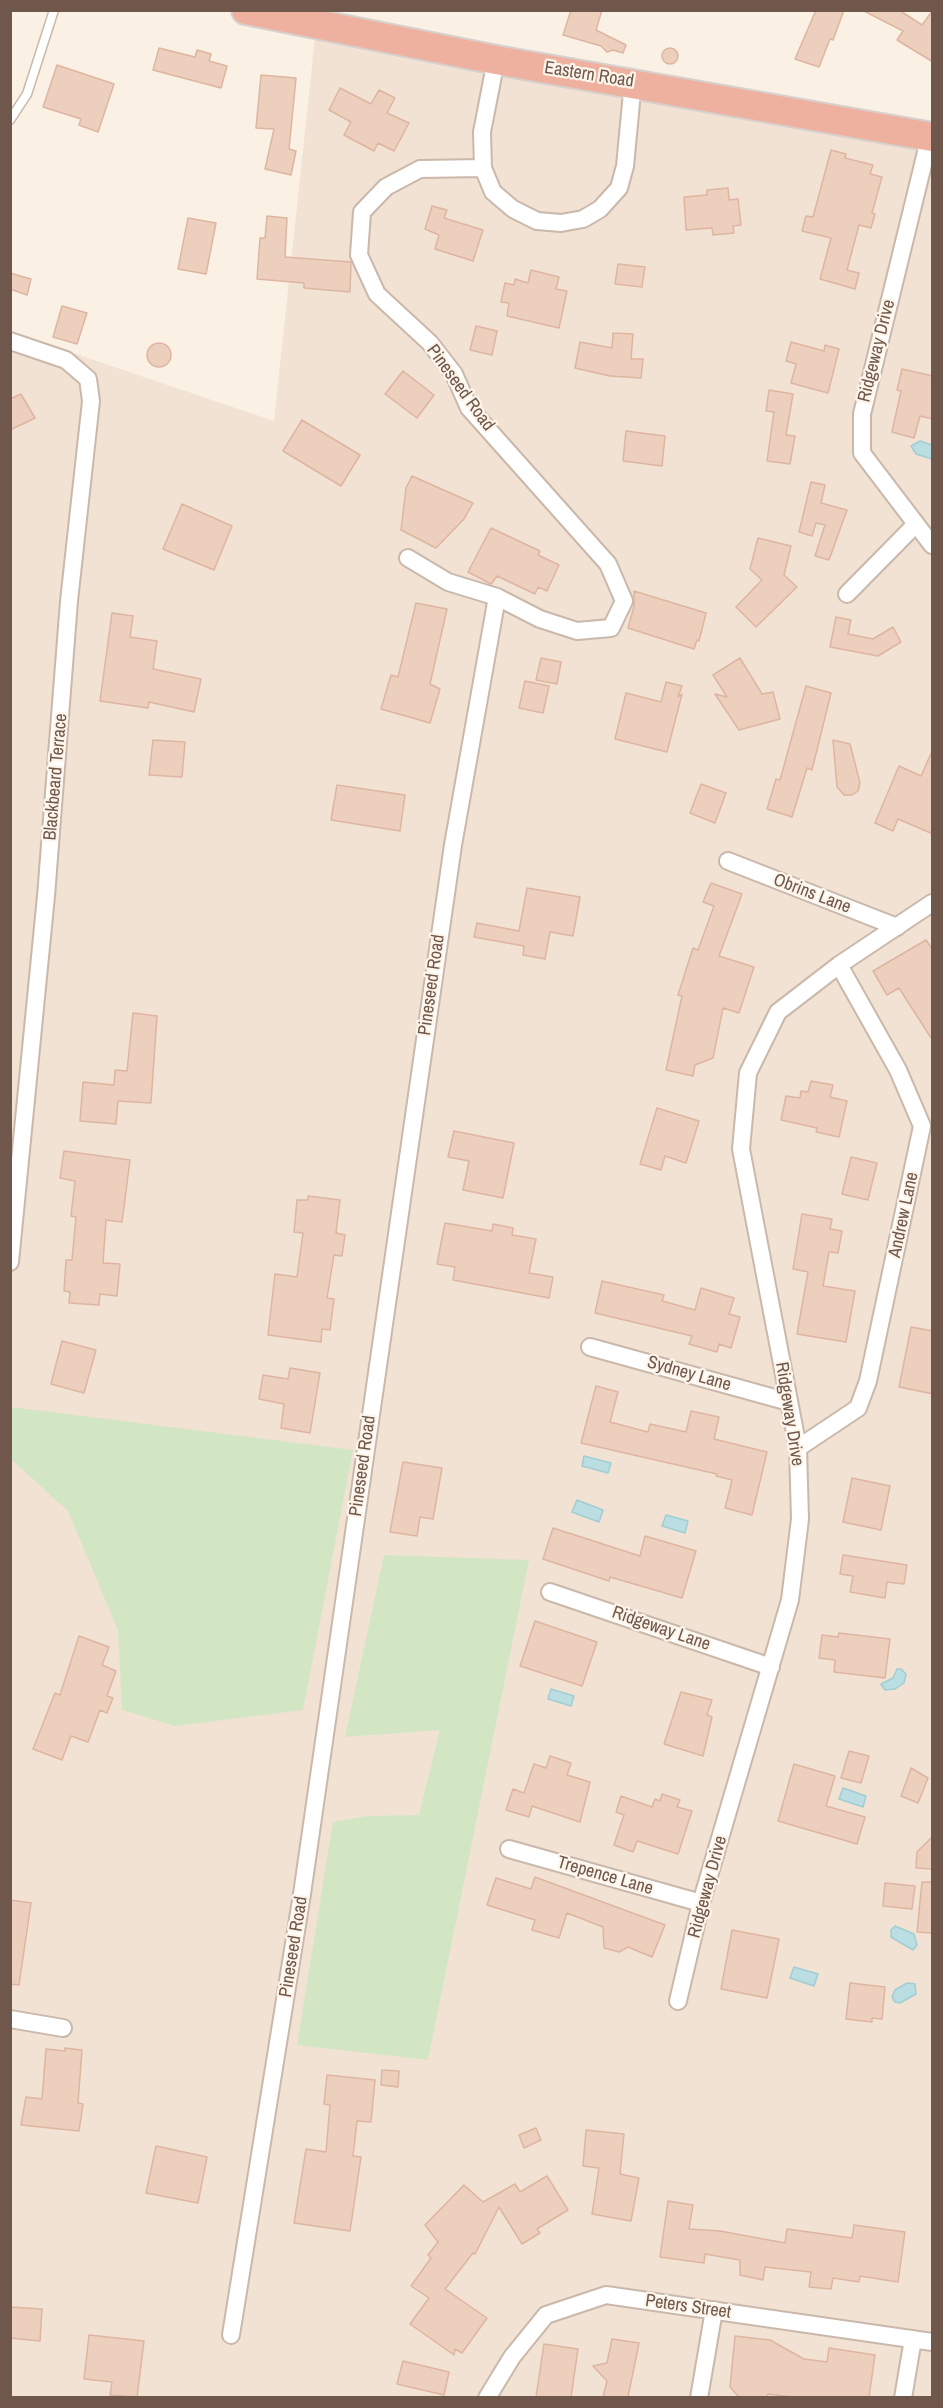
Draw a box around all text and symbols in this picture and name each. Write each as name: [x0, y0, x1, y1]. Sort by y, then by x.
street label: Eastern Road: [543, 57, 635, 93]
street label: Ridgeway Drive: [854, 297, 900, 405]
street label: Pineseed Road: [421, 340, 499, 436]
street label: Blackbeard Terrace: [40, 713, 72, 841]
street label: Obrins Lane: [770, 869, 854, 919]
street label: Pineseed Road: [414, 933, 450, 1037]
street label: Andrew Lane: [884, 1170, 924, 1260]
street label: Sydney Lane: [645, 1352, 733, 1396]
street label: Ridgeway Drive: [770, 1360, 808, 1468]
street label: Pineseed Road: [345, 1414, 381, 1518]
street label: Ridgeway Lane: [609, 1602, 713, 1656]
street label: Ridgeway Drive: [684, 1833, 732, 1941]
street label: Trepence Lane: [555, 1852, 655, 1900]
street label: Pineseed Road: [275, 1895, 313, 1999]
street label: Peters Street: [644, 2290, 732, 2324]

